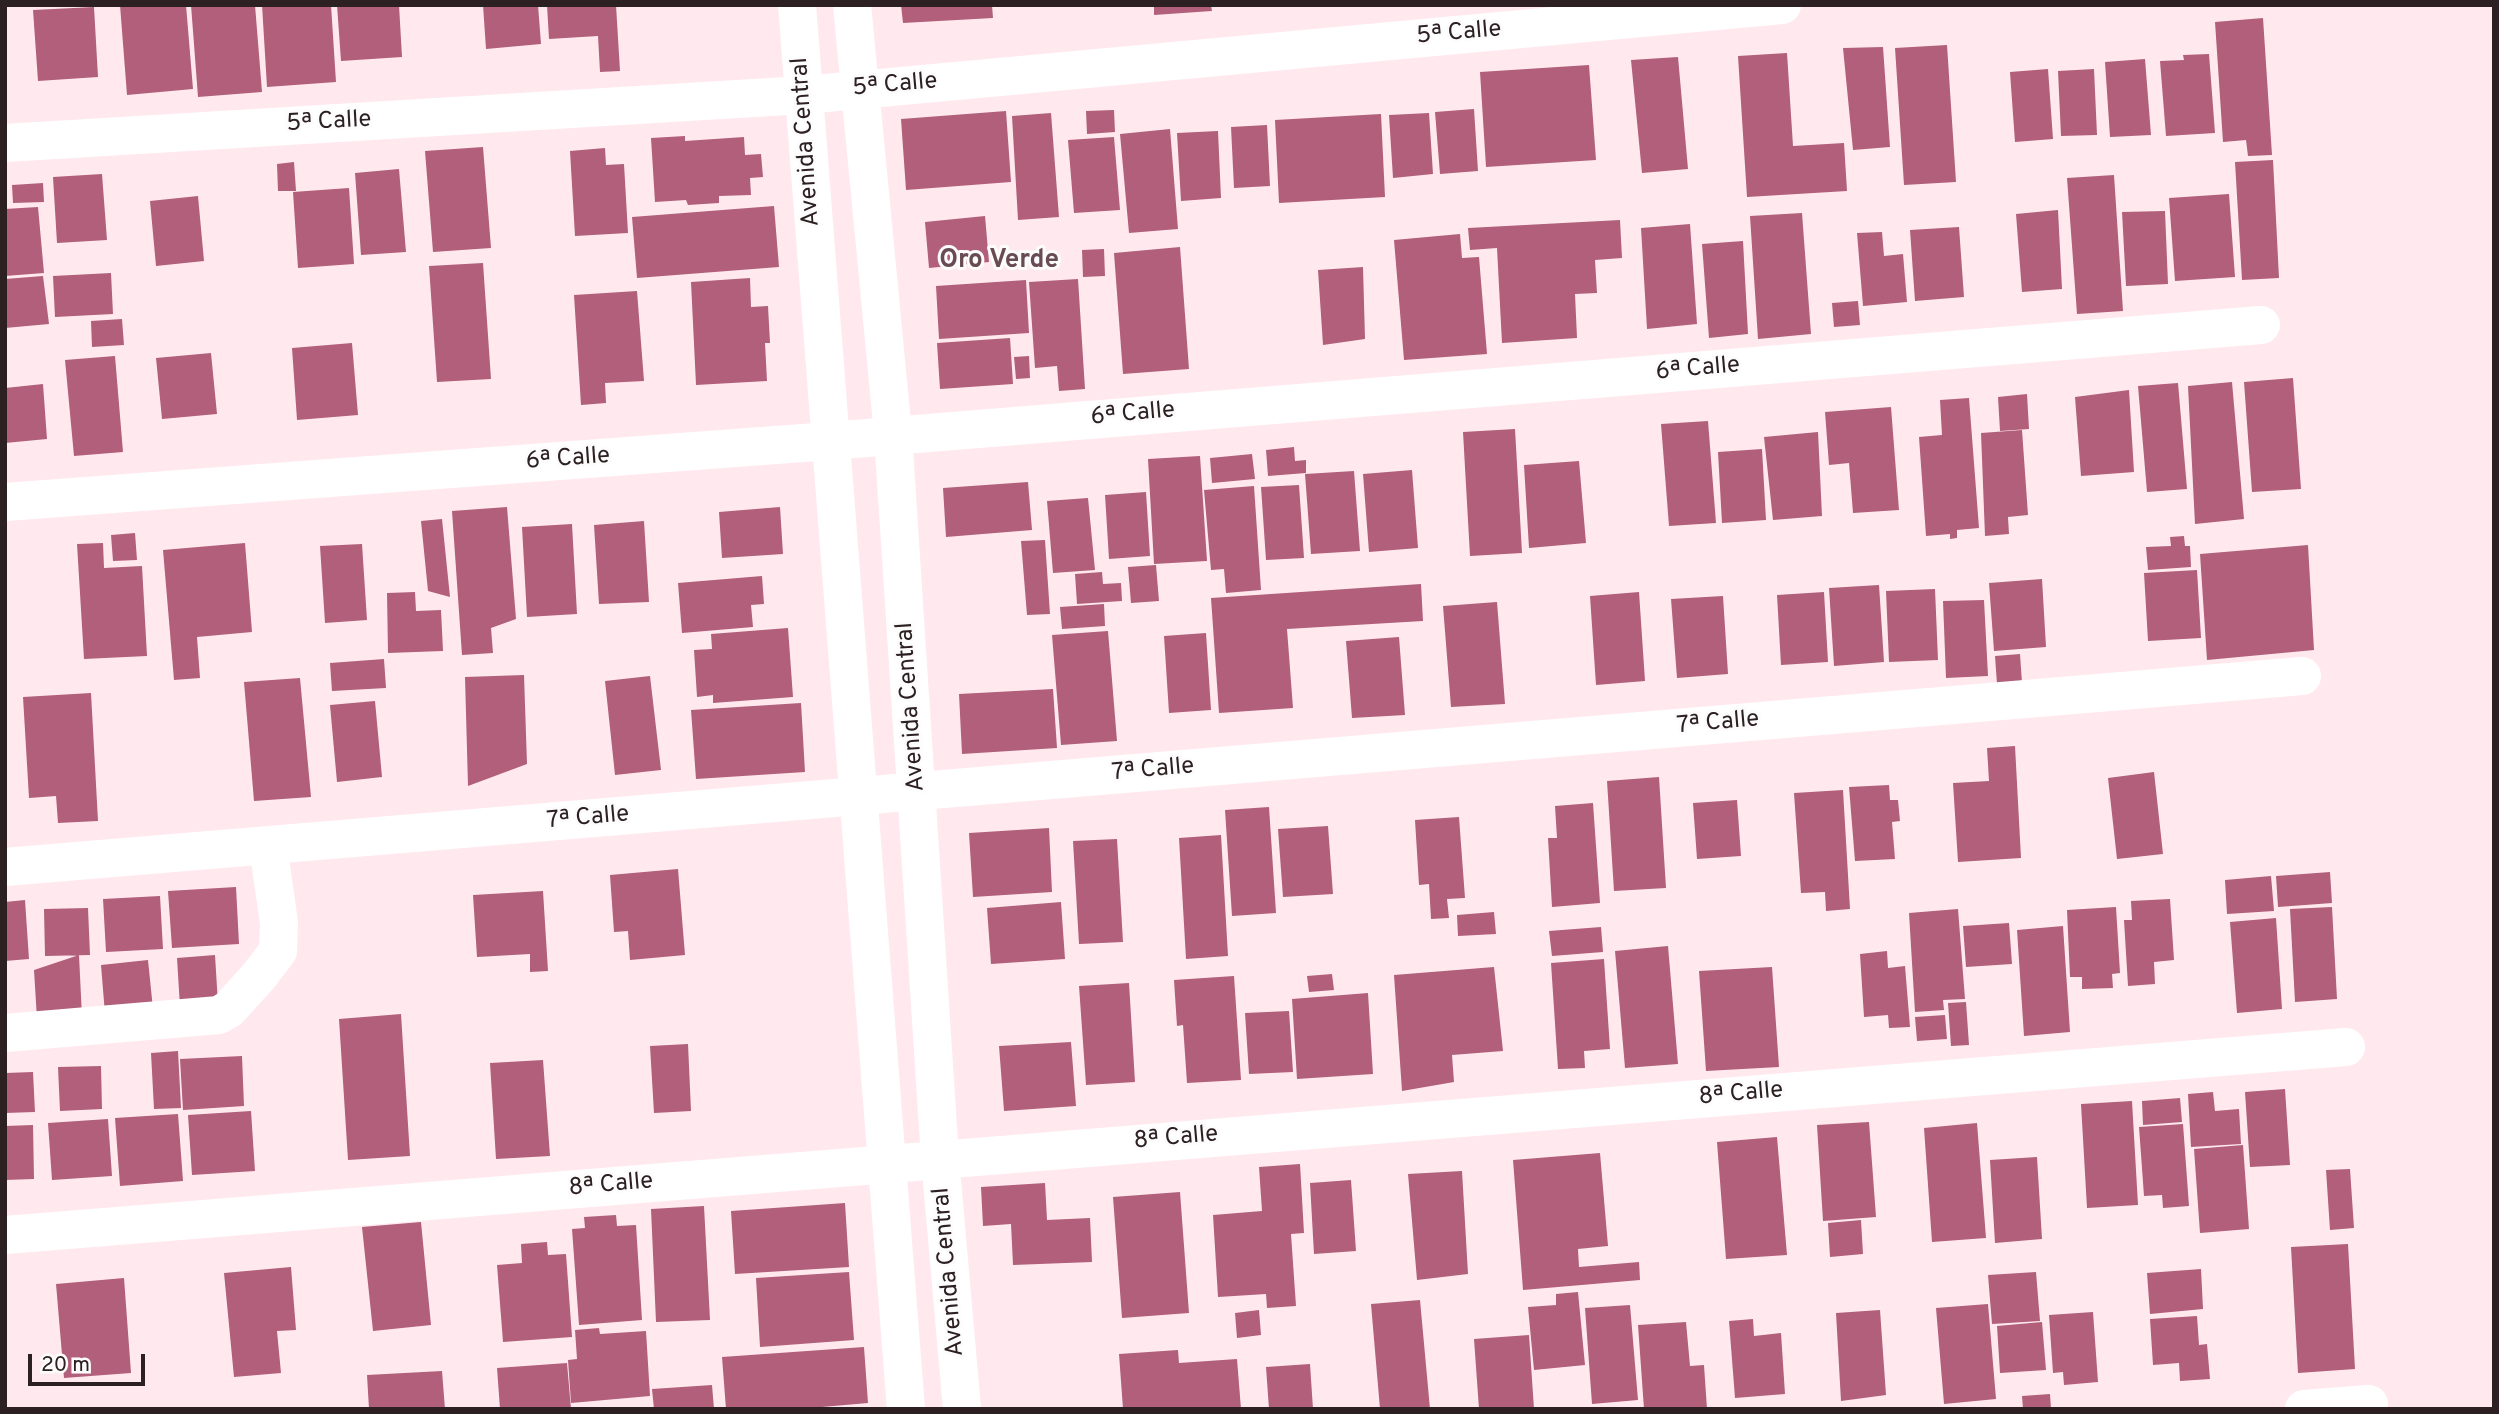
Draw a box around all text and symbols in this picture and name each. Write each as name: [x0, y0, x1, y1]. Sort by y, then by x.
street label: 5ª Calle: [1415, 16, 1503, 52]
street label: Avenida Central: [787, 56, 827, 228]
street label: 5ª Calle: [851, 68, 939, 104]
street label: 5ª Calle: [286, 106, 372, 140]
district label: Oro Verde: [939, 246, 1059, 278]
street label: 6ª Calle: [1655, 352, 1741, 388]
street label: 6ª Calle: [1090, 397, 1176, 433]
street label: 6ª Calle: [525, 443, 611, 477]
street label: Avenida Central: [892, 621, 932, 793]
street label: 7ª Calle: [1676, 706, 1760, 742]
street label: 7ª Calle: [1111, 753, 1195, 789]
street label: 7ª Calle: [546, 801, 630, 837]
street label: 8ª Calle: [1698, 1077, 1784, 1113]
street label: 8ª Calle: [1133, 1121, 1219, 1157]
street label: 8ª Calle: [568, 1168, 654, 1204]
street label: Avenida Central: [928, 1186, 972, 1358]
scale bar: [32, 1340, 149, 1384]
text: 20 m: [41, 1352, 90, 1379]

